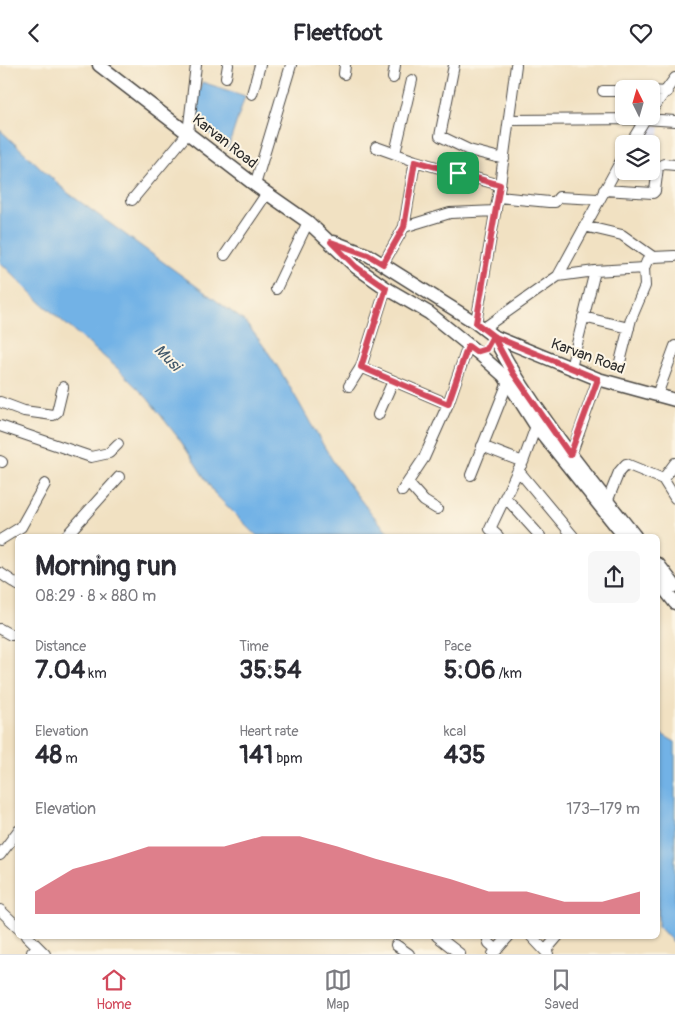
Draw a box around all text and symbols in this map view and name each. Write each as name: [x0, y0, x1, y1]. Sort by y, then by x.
icon: back: [20, 19, 48, 47]
text: Fleetfoot: [293, 19, 382, 47]
icon: heart: [627, 19, 655, 47]
north arrow: [615, 80, 660, 125]
map controls: [615, 80, 660, 180]
street label: Karvan Road: [188, 110, 261, 173]
button: layers: [615, 135, 660, 180]
pin: [437, 152, 479, 194]
icon: arrive: [444, 159, 472, 187]
street label: Karvan Road: [548, 334, 627, 379]
water label: Musi: [150, 340, 186, 377]
text: Morning run: [35, 549, 177, 584]
button: share: [588, 551, 640, 603]
text: 08:29 · 8 × 880 m: [35, 586, 156, 606]
text: Distance: [35, 638, 86, 655]
text: Time: [239, 638, 269, 655]
text: Pace: [444, 638, 471, 655]
text: 7.04: [35, 655, 85, 686]
text: 35:54: [239, 655, 302, 686]
text: 5:06: [444, 655, 496, 686]
text: km: [85, 665, 107, 682]
text: /km: [496, 665, 522, 682]
text: Elevation: [35, 723, 88, 740]
text: Heart rate: [239, 723, 298, 740]
text: kcal: [444, 723, 466, 740]
text: 48: [35, 740, 62, 771]
text: 141: [239, 740, 273, 771]
text: 435: [444, 740, 486, 771]
text: m: [62, 750, 78, 767]
text: bpm: [273, 750, 302, 767]
text: Elevation: [35, 799, 96, 819]
text: 173–179 m: [566, 799, 640, 819]
tab: Home: [96, 966, 131, 1013]
tab: Map: [324, 966, 352, 1013]
tab: Saved: [544, 966, 579, 1013]

